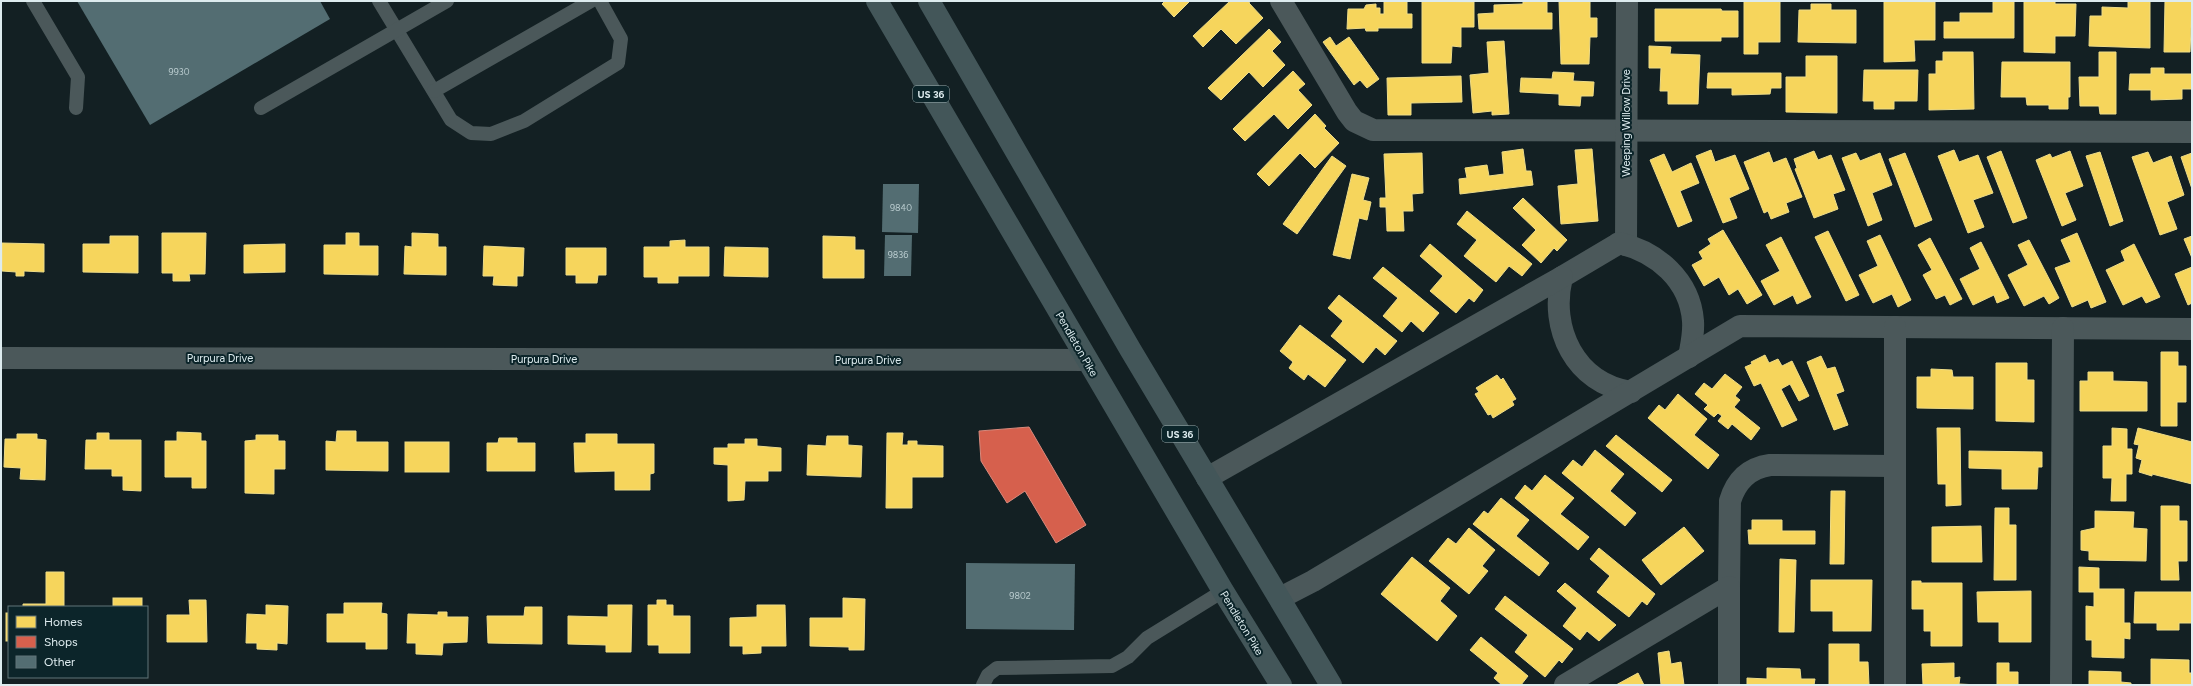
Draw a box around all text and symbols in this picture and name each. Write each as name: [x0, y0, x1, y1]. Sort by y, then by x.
house number: 9930: [169, 66, 190, 77]
street label: Weeping Willow Drive: [1620, 69, 1633, 177]
road number: US 36: [913, 86, 949, 102]
house number: 9840: [890, 202, 912, 213]
house number: 9836: [888, 249, 908, 260]
street label: Pendleton Pike: [1053, 309, 1100, 379]
street label: Purpura Drive: [187, 352, 253, 365]
street label: Purpura Drive: [511, 353, 577, 366]
street label: Purpura Drive: [835, 354, 901, 367]
road number: US 36: [1162, 426, 1198, 442]
street label: Pendleton Pike: [1217, 589, 1266, 658]
house number: 9802: [1009, 590, 1031, 601]
legend: [8, 606, 148, 678]
text: Homes: [44, 615, 83, 629]
text: Shops: [44, 635, 78, 649]
text: Other: [44, 655, 75, 669]

